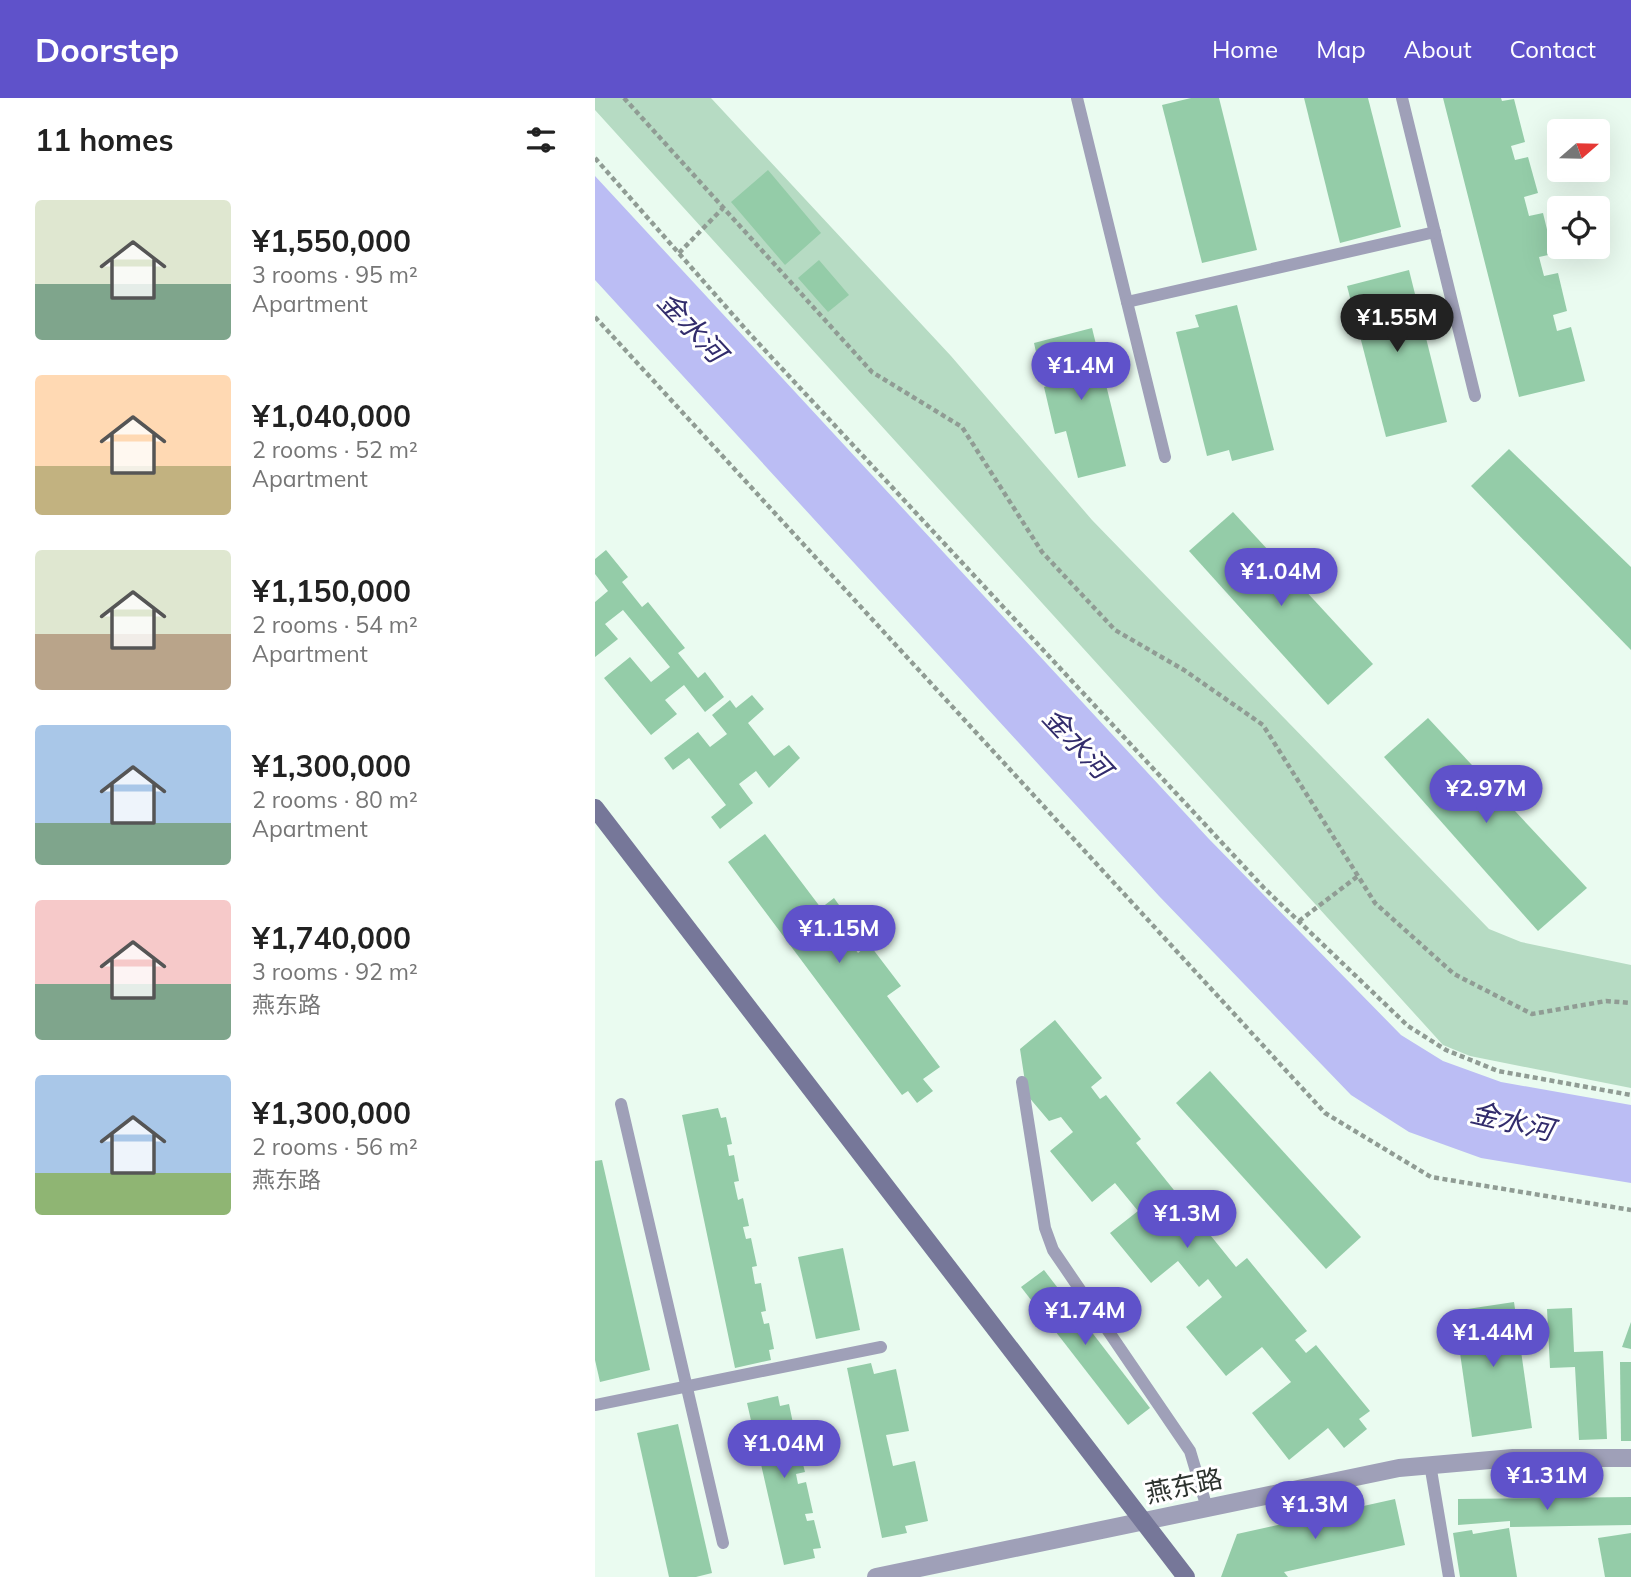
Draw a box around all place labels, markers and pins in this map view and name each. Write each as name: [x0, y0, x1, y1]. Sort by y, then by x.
pin: ¥1.55M: [1340, 294, 1454, 354]
pin: ¥1.4M: [1032, 342, 1130, 402]
pin: ¥1.04M: [1224, 548, 1338, 608]
pin: ¥2.97M: [1429, 766, 1543, 825]
pin: ¥1.15M: [782, 906, 896, 965]
pin: ¥1.3M: [1138, 1190, 1236, 1250]
pin: ¥1.74M: [1028, 1288, 1142, 1347]
pin: ¥1.44M: [1436, 1310, 1550, 1369]
pin: ¥1.04M: [727, 1420, 841, 1480]
pin: ¥1.31M: [1490, 1452, 1604, 1512]
pin: ¥1.3M: [1266, 1482, 1364, 1541]

